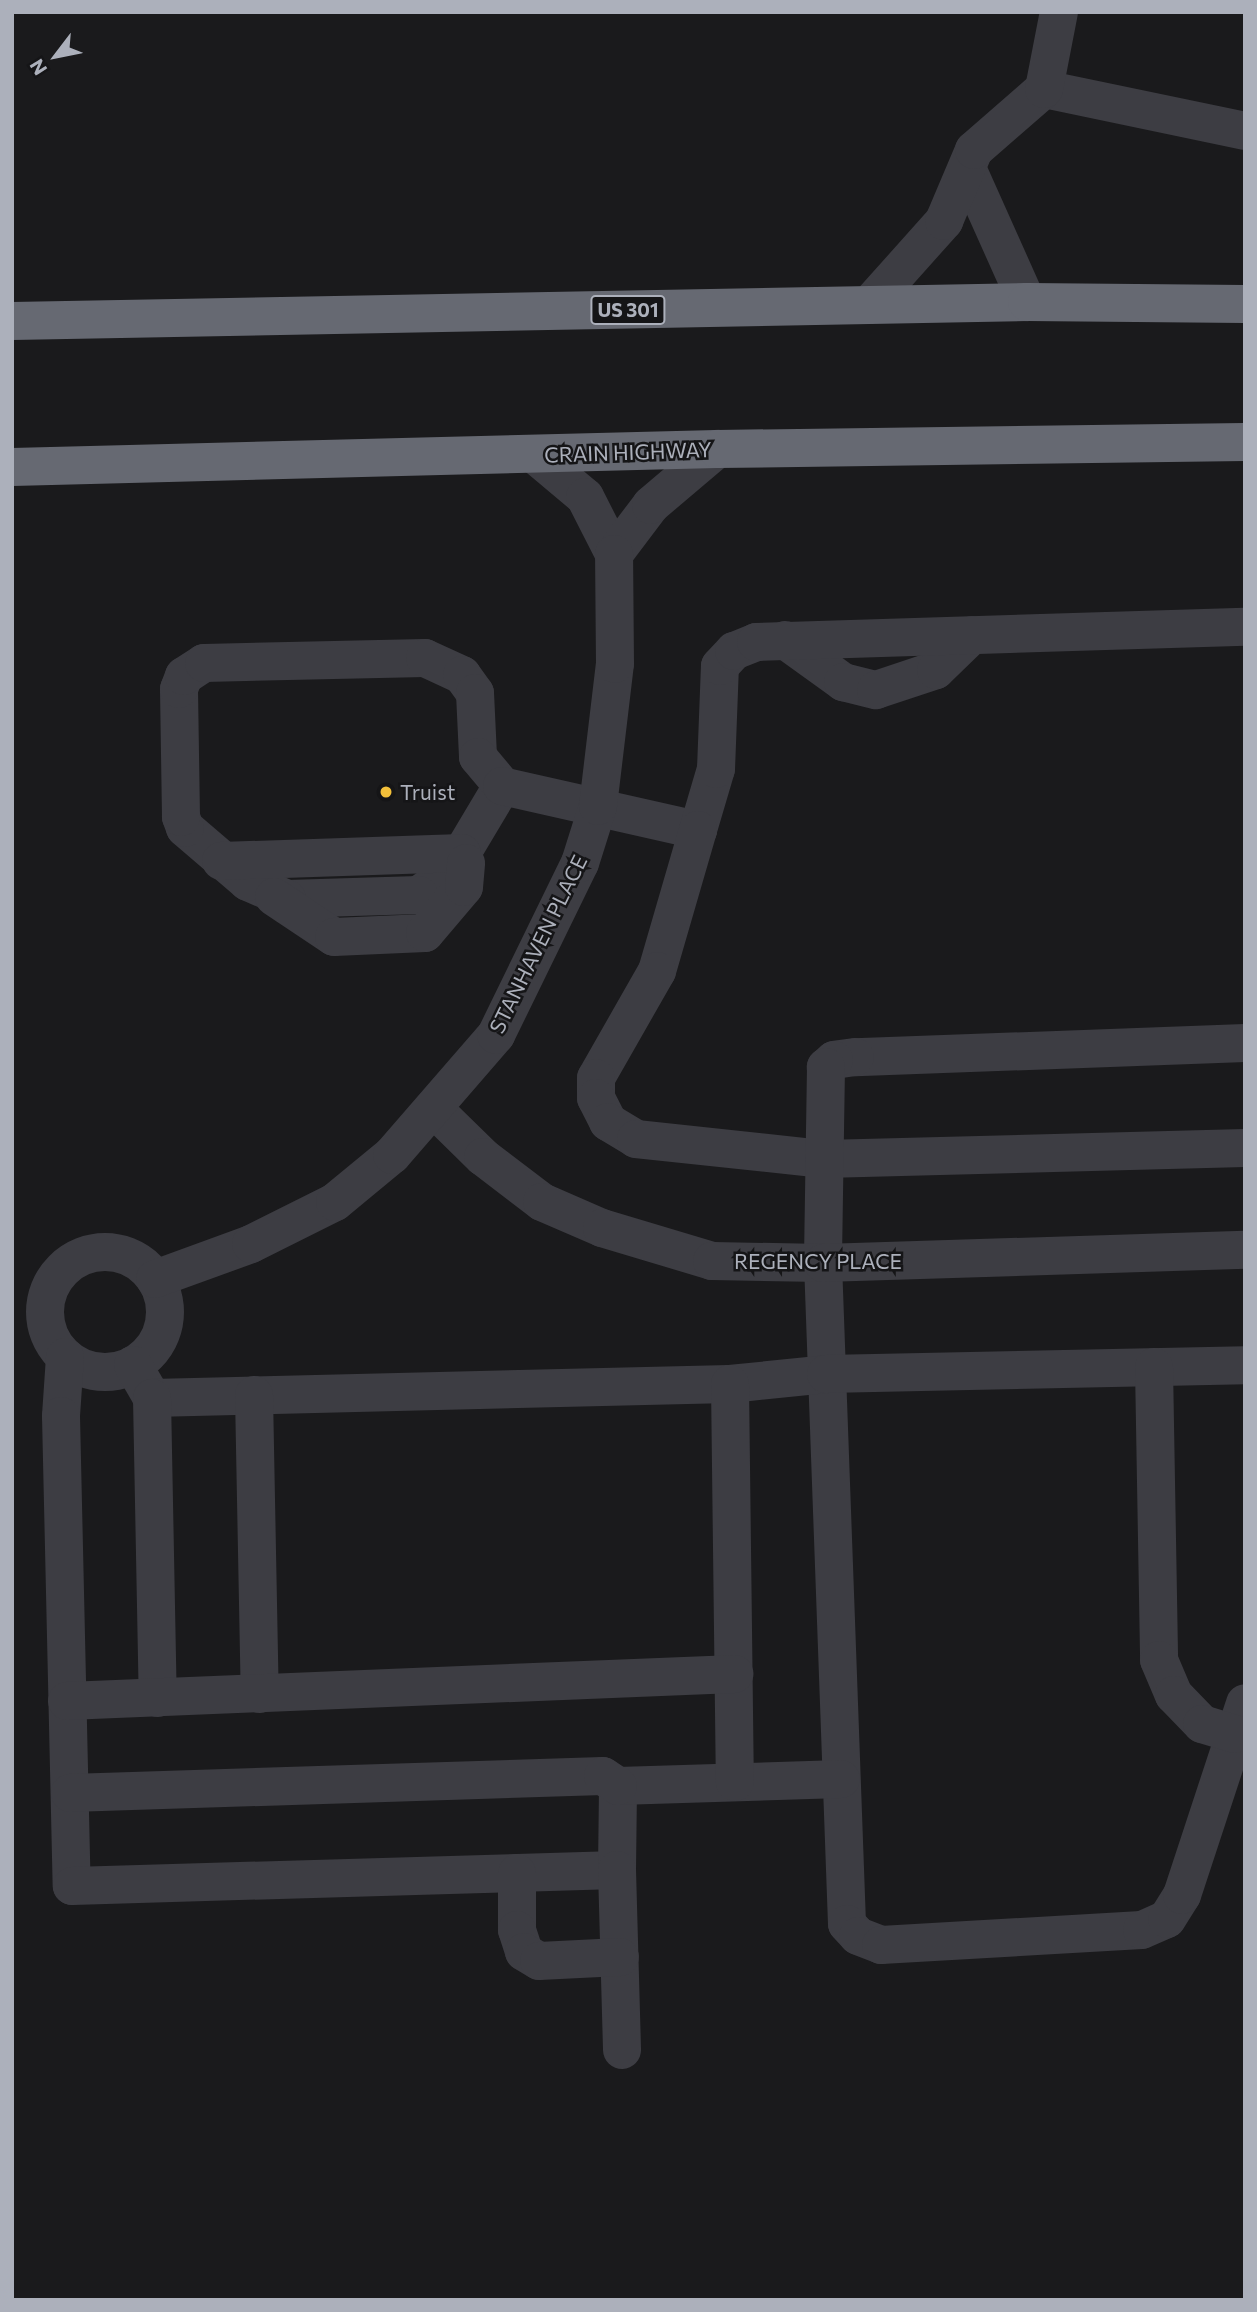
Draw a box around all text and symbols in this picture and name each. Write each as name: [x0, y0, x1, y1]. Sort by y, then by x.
north arrow: [21, 21, 91, 91]
text: N: [24, 55, 51, 80]
road number: US 301: [590, 294, 666, 326]
street label: CRAIN HIGHWAY: [544, 436, 712, 468]
place label: Truist: [400, 779, 455, 805]
marker: Truist: [378, 784, 394, 800]
street label: STANHAVEN PLACE: [484, 851, 592, 1037]
street label: REGENCY PLACE: [734, 1248, 902, 1274]

